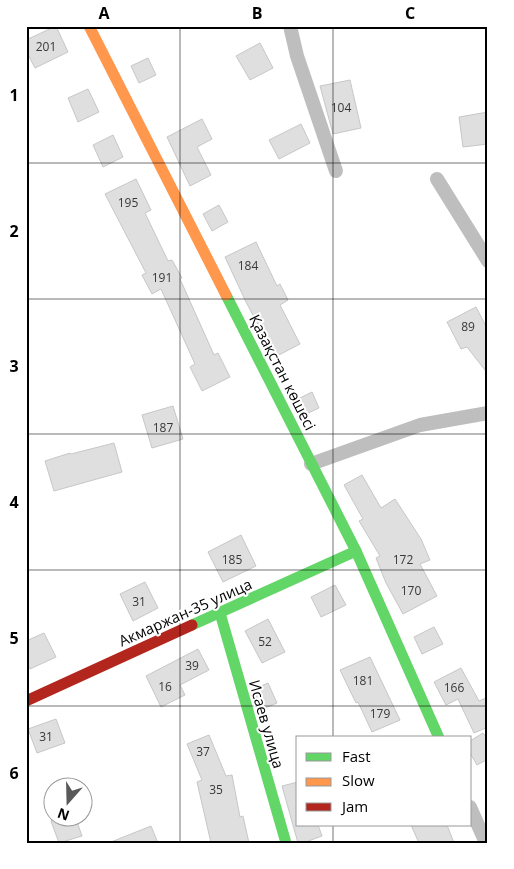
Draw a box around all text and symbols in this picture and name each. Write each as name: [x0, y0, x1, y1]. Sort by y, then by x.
text: A: [98, 2, 110, 24]
text: B: [252, 2, 262, 24]
text: C: [405, 2, 415, 24]
house number: 201: [36, 38, 56, 55]
text: 1: [9, 84, 19, 106]
house number: 104: [331, 99, 351, 116]
house number: 195: [118, 194, 138, 211]
text: 2: [9, 220, 19, 242]
house number: 184: [238, 257, 258, 274]
house number: 191: [152, 269, 172, 286]
street label: Қазақстан көшесі: [245, 311, 321, 433]
house number: 89: [461, 318, 475, 335]
text: 3: [9, 355, 19, 377]
house number: 187: [153, 419, 173, 436]
text: 4: [9, 491, 19, 513]
house number: 185: [222, 551, 242, 568]
house number: 172: [393, 551, 413, 568]
street label: Акмаржан-35 улица: [115, 574, 255, 650]
house number: 170: [401, 582, 421, 599]
house number: 31: [132, 593, 146, 610]
text: 5: [9, 627, 19, 649]
house number: 52: [258, 633, 272, 650]
house number: 39: [185, 657, 199, 674]
house number: 181: [353, 672, 373, 689]
street label: Исаев улица: [245, 677, 289, 771]
house number: 16: [158, 678, 172, 695]
house number: 166: [444, 679, 464, 696]
house number: 179: [370, 705, 390, 722]
house number: 31: [39, 728, 53, 745]
legend: [296, 736, 472, 826]
house number: 37: [196, 743, 210, 760]
text: Fast: [342, 746, 371, 766]
text: 6: [9, 762, 19, 784]
text: Slow: [342, 770, 375, 790]
north arrow: [42, 776, 92, 826]
house number: 35: [209, 781, 223, 798]
text: Jam: [340, 796, 368, 816]
text: N: [55, 804, 72, 826]

